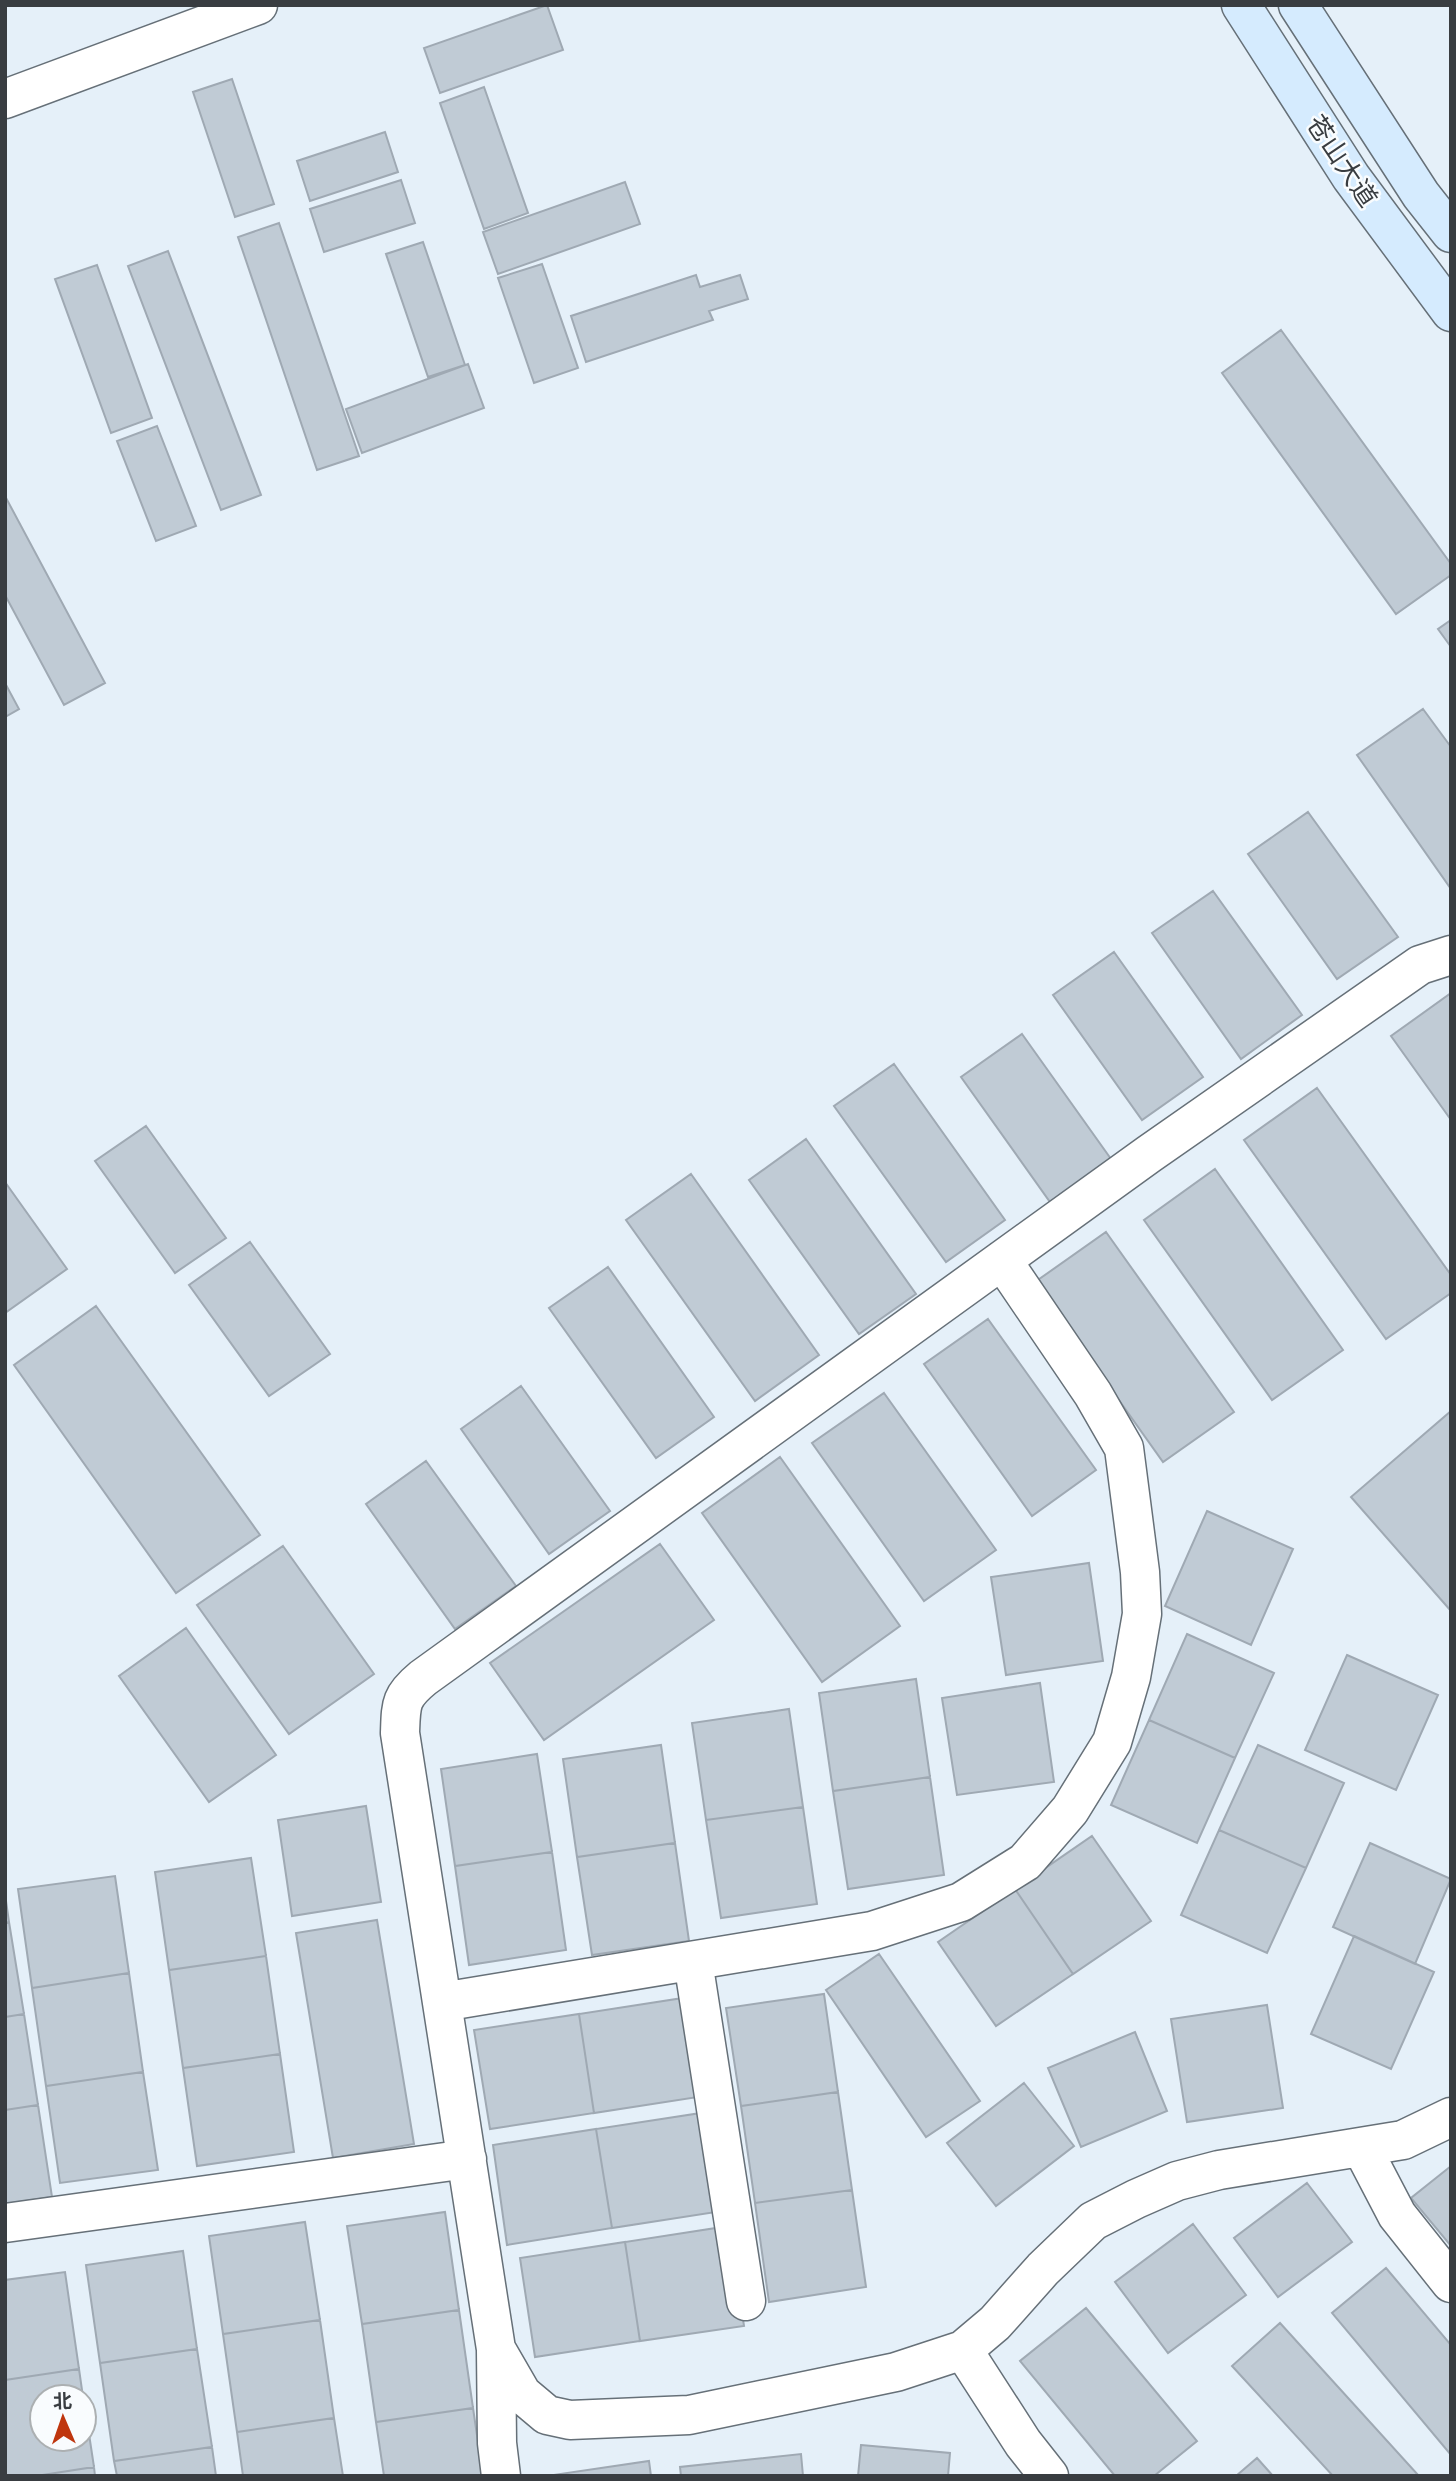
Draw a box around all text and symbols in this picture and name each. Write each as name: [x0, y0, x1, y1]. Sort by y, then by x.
street label: 苍山大道: [1300, 108, 1385, 213]
north arrow: [28, 2383, 98, 2453]
text: 北: [52, 2389, 72, 2413]

